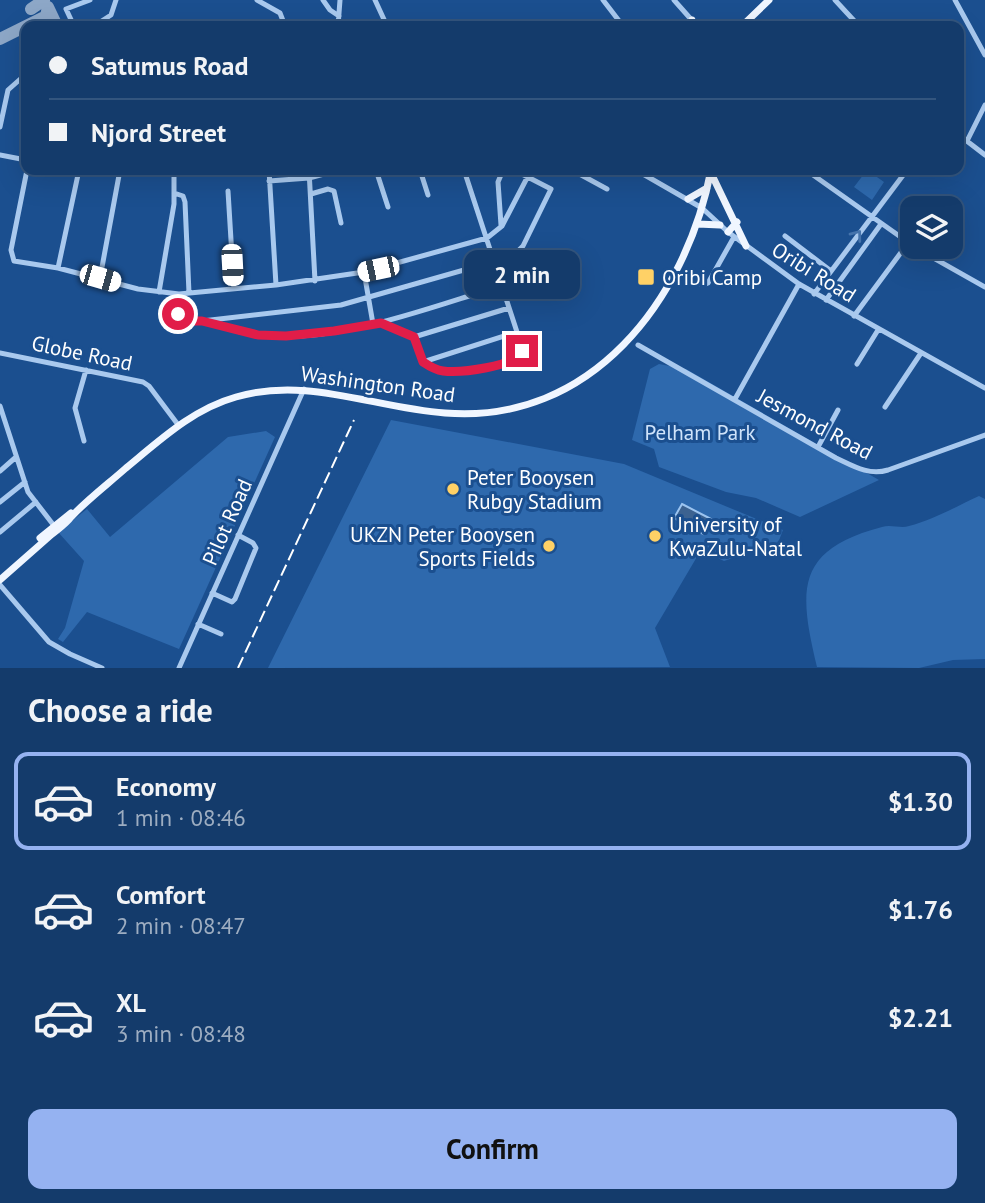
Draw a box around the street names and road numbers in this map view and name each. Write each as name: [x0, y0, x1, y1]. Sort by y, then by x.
street label: Oribi Road: [767, 236, 861, 308]
street label: Globe Road: [29, 329, 135, 377]
street label: Washington Road: [299, 360, 457, 408]
street label: Jesmond Road: [752, 382, 877, 466]
street label: Pilot Road: [196, 475, 258, 569]

